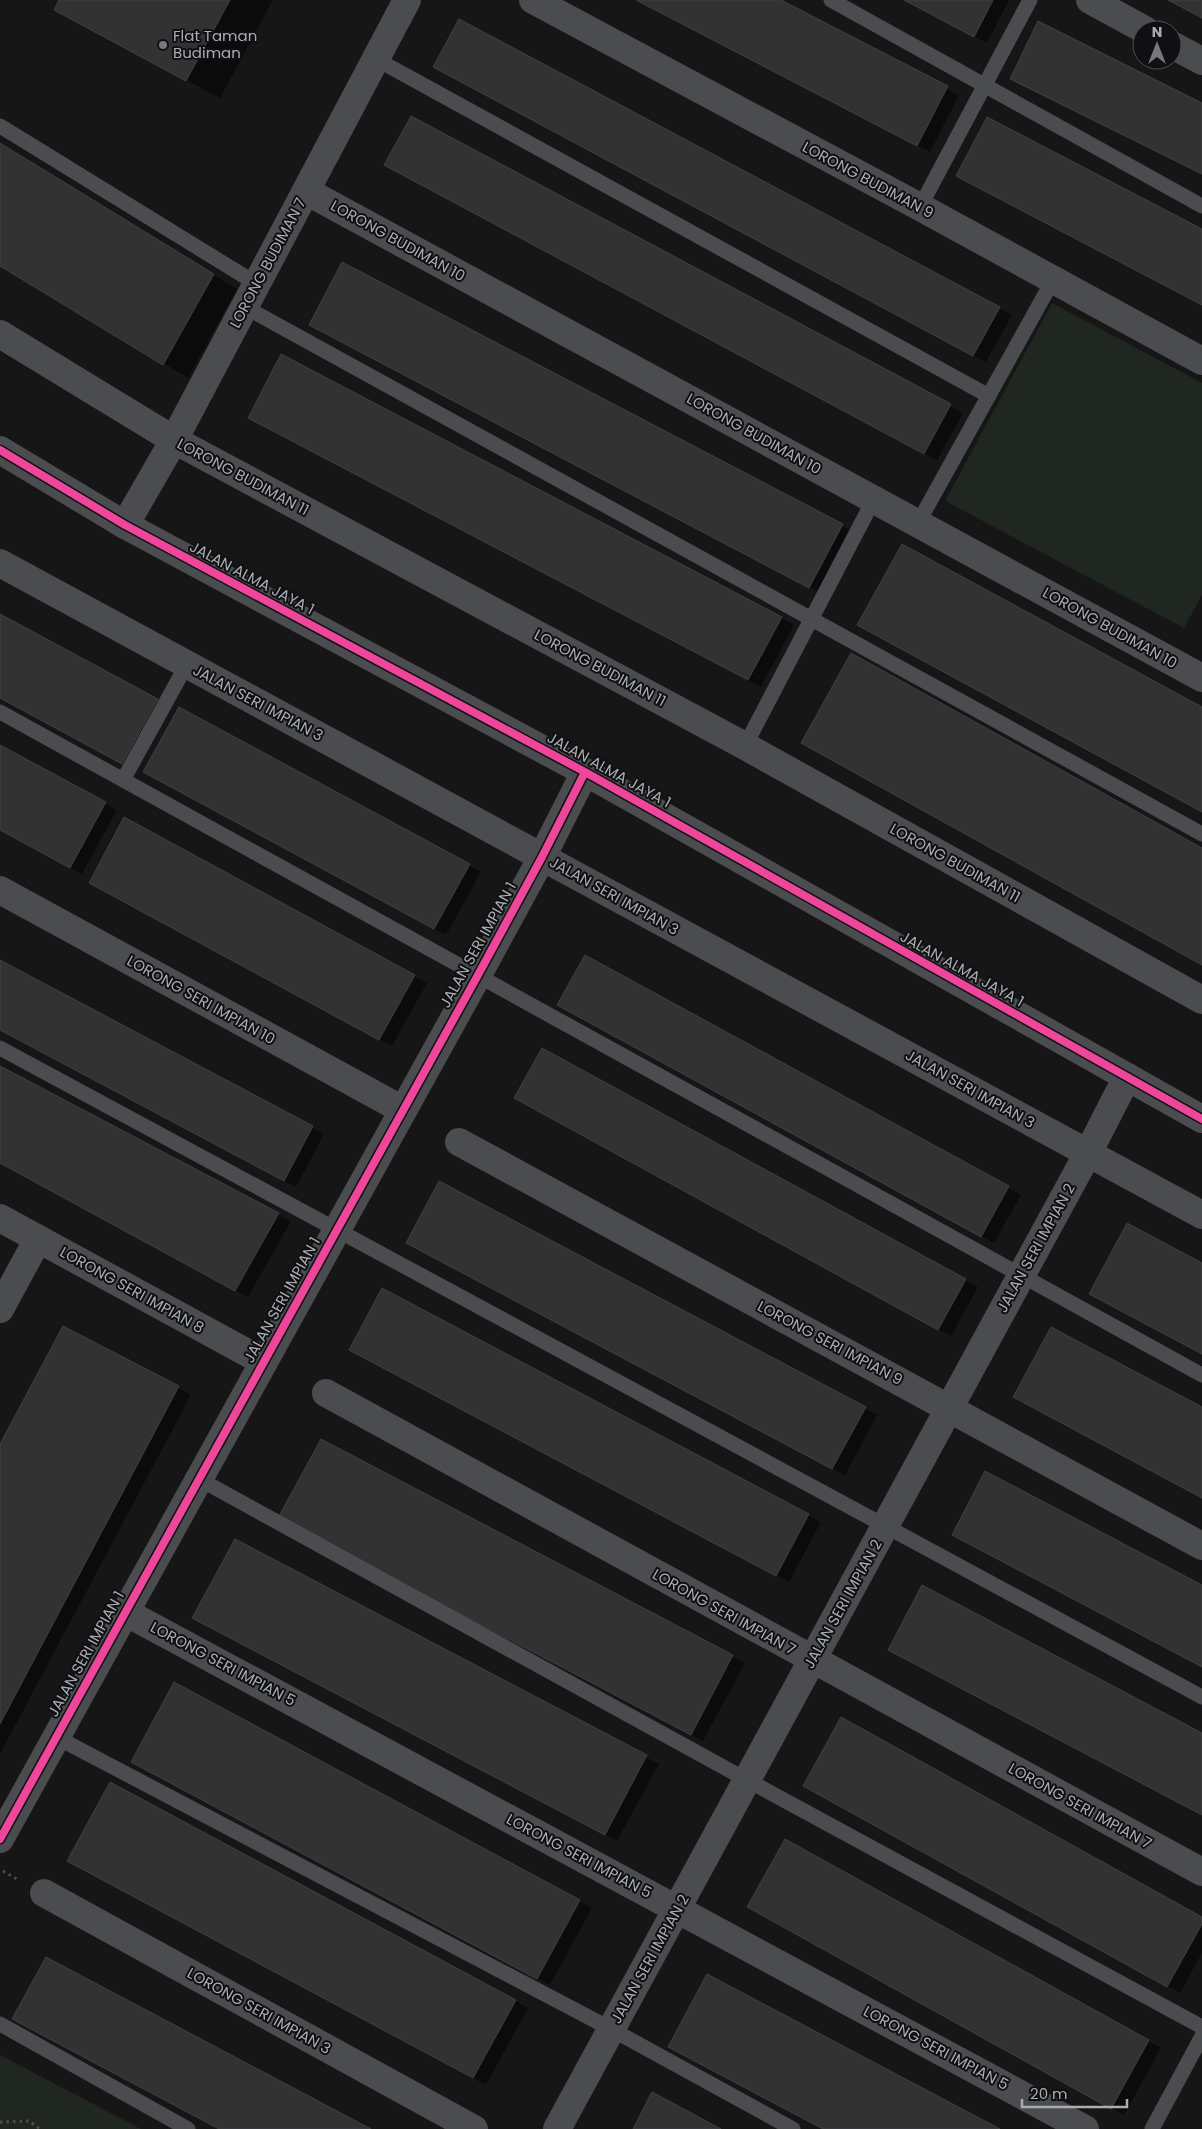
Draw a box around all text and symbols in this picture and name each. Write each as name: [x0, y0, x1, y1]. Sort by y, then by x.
north arrow: [1132, 20, 1182, 70]
text: N: [1152, 22, 1162, 42]
place label: Flat Taman Budiman: [173, 25, 257, 63]
marker: Flat Taman Budiman: [157, 39, 169, 51]
street label: LORONG BUDIMAN 9: [799, 136, 938, 223]
street label: LORONG BUDIMAN 7: [224, 194, 311, 332]
street label: LORONG BUDIMAN 10: [327, 195, 469, 286]
street label: LORONG BUDIMAN 10: [683, 388, 825, 479]
street label: LORONG BUDIMAN 11: [174, 433, 313, 520]
street label: JALAN ALMA JAYA 1: [186, 536, 318, 619]
street label: LORONG BUDIMAN 10: [1039, 582, 1181, 673]
street label: LORONG BUDIMAN 11: [531, 624, 670, 711]
street label: JALAN SERI IMPIAN 3: [189, 659, 327, 746]
street label: JALAN ALMA JAYA 1: [544, 727, 675, 812]
street label: LORONG BUDIMAN 11: [886, 818, 1024, 907]
street label: JALAN SERI IMPIAN 3: [546, 851, 683, 940]
street label: JALAN SERI IMPIAN 1: [434, 878, 521, 1011]
street label: JALAN ALMA JAYA 1: [897, 926, 1028, 1011]
street label: LORONG SERI IMPIAN 10: [123, 950, 279, 1049]
street label: JALAN SERI IMPIAN 3: [902, 1044, 1039, 1133]
street label: JALAN SERI IMPIAN 2: [991, 1179, 1080, 1316]
street label: JALAN SERI IMPIAN 1: [238, 1233, 325, 1366]
street label: LORONG SERI IMPIAN 8: [56, 1241, 208, 1338]
street label: LORONG SERI IMPIAN 9: [754, 1295, 907, 1390]
street label: JALAN SERI IMPIAN 2: [798, 1535, 887, 1672]
street label: LORONG SERI IMPIAN 7: [649, 1563, 800, 1660]
street label: JALAN SERI IMPIAN 1: [42, 1587, 129, 1720]
street label: LORONG SERI IMPIAN 5: [147, 1616, 300, 1711]
street label: LORONG SERI IMPIAN 7: [1005, 1757, 1156, 1854]
street label: LORONG SERI IMPIAN 5: [503, 1808, 656, 1903]
street label: JALAN SERI IMPIAN 2: [605, 1890, 694, 2027]
street label: LORONG SERI IMPIAN 3: [184, 1962, 335, 2059]
street label: LORONG SERI IMPIAN 5: [860, 2000, 1013, 2095]
scale bar: [1022, 2076, 1127, 2108]
text: 20 m: [1030, 2083, 1068, 2104]

